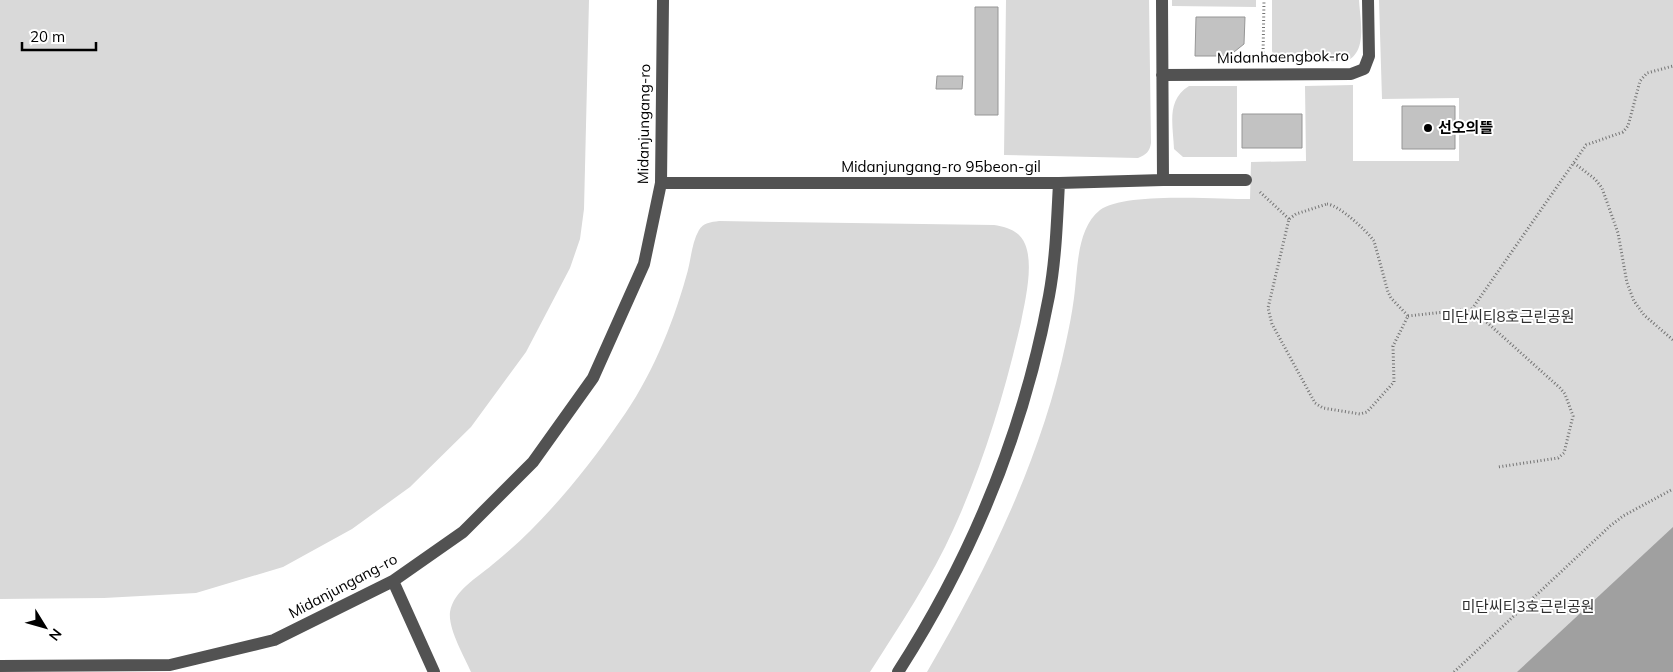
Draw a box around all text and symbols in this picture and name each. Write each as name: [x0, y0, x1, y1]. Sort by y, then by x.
scale bar: [22, 20, 96, 52]
text: 20 m: [30, 27, 65, 46]
street label: Midanhaengbok-ro: [1217, 46, 1349, 67]
street label: Midanjungang-ro: [633, 64, 654, 184]
place label: 선오의뜰: [1438, 118, 1493, 137]
marker: 선오의뜰: [1422, 122, 1434, 134]
street label: Midanjungang-ro 95beon-gil: [841, 157, 1041, 176]
park label: 미단씨티8호근린공원: [1441, 307, 1575, 326]
street label: Midanjungang-ro: [285, 549, 400, 622]
park label: 미단씨티3호근린공원: [1461, 597, 1595, 616]
north arrow: [20, 602, 70, 652]
text: N: [45, 625, 66, 644]

